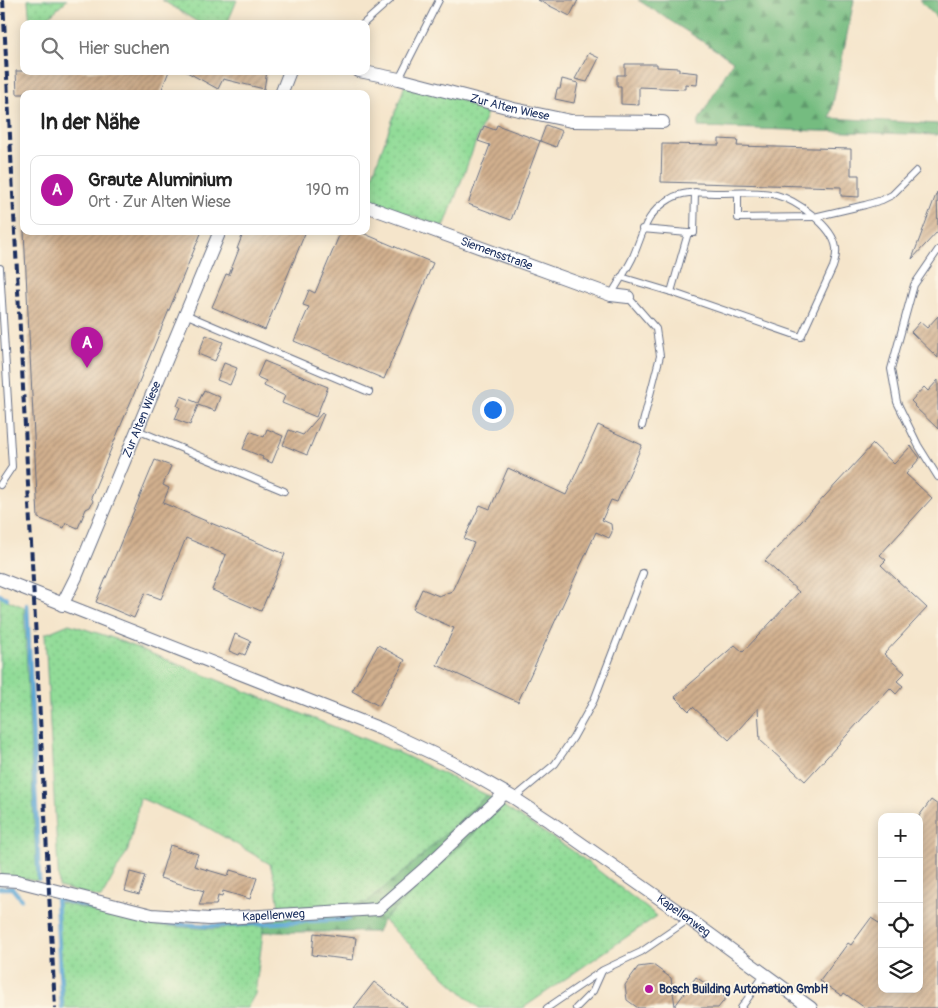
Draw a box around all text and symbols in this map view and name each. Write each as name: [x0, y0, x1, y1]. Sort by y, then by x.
search box: [20, 20, 370, 75]
icon: search: [38, 34, 66, 62]
text: Hier suchen: [78, 36, 170, 60]
street label: Zur Alten Wiese: [468, 91, 551, 124]
text: In der Nähe: [40, 109, 140, 136]
text: Graute Aluminium: [88, 168, 232, 192]
text: A: [52, 180, 62, 200]
text: 190 m: [306, 180, 349, 200]
text: Ort · Zur Alten Wiese: [88, 192, 231, 212]
street label: Siemensstraße: [458, 234, 535, 274]
pin: A: [71, 327, 103, 368]
street label: Zur Alten Wiese: [119, 379, 165, 460]
your location: [480, 397, 506, 423]
map controls: [878, 813, 923, 993]
button: +: [878, 813, 923, 858]
button: −: [878, 858, 923, 903]
street label: Kapellenweg: [654, 892, 713, 940]
button: locate: [878, 903, 923, 948]
street label: Kapellenweg: [242, 906, 305, 925]
button: layers: [878, 948, 923, 993]
place label: Bosch Building Automation GmbH: [659, 982, 828, 997]
marker: Bosch Building Automation GmbH: [643, 983, 655, 995]

